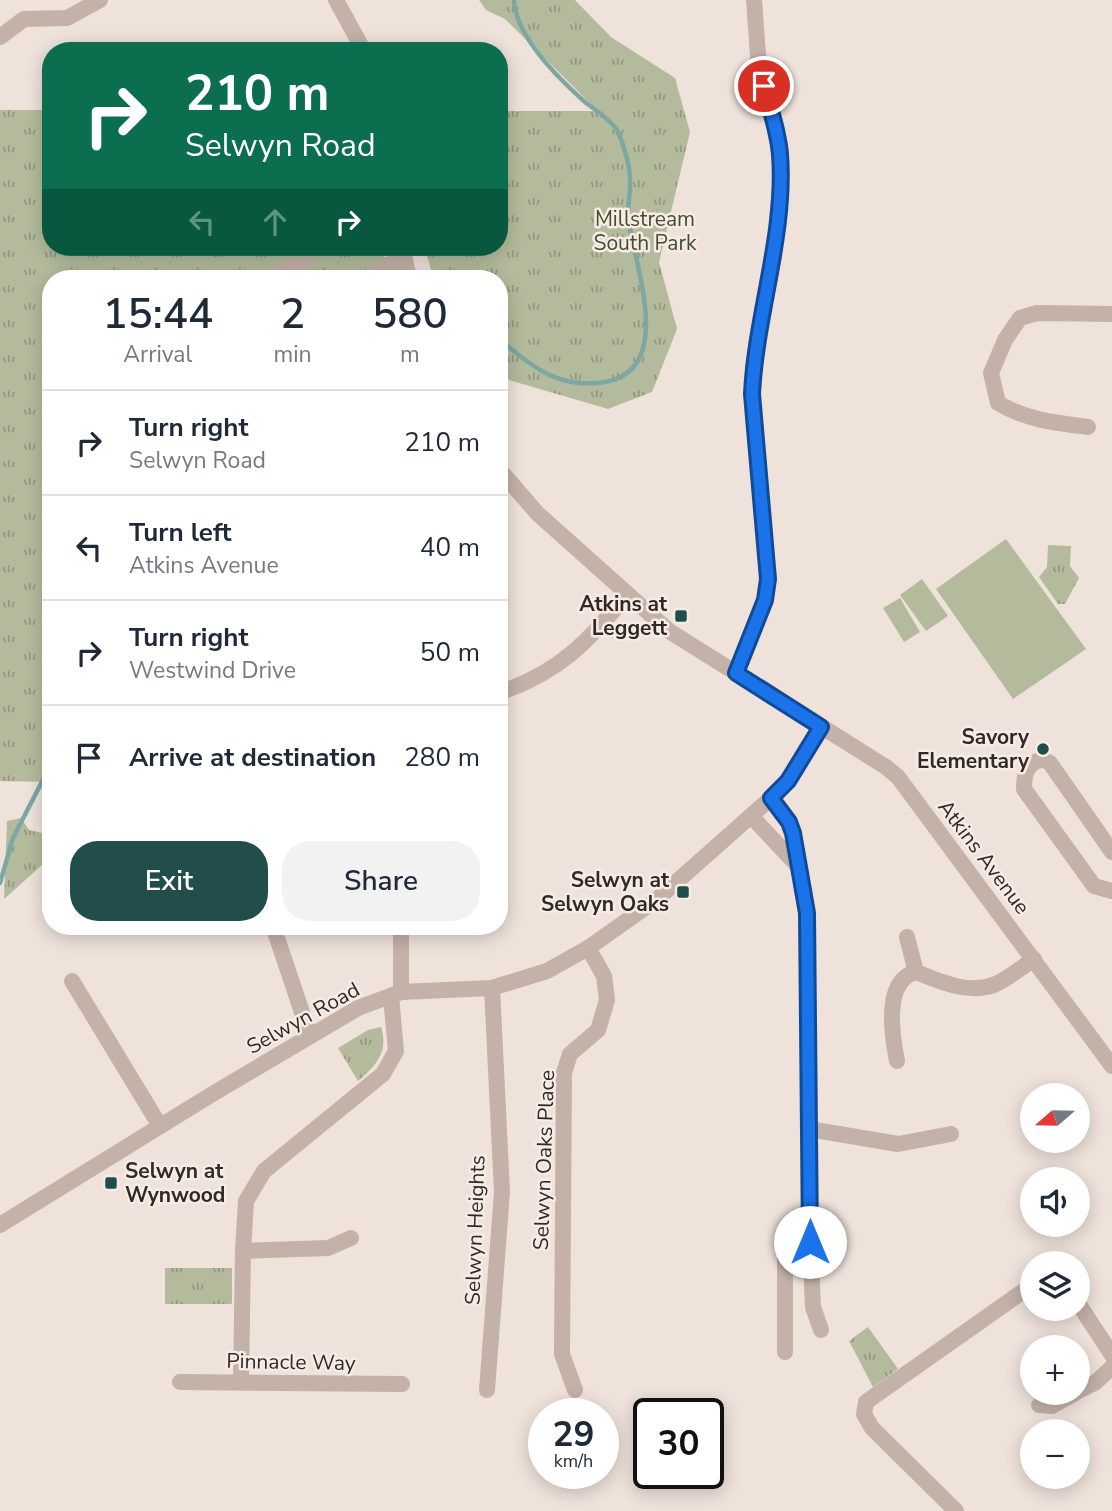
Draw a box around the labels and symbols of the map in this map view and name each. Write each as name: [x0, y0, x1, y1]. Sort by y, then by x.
pin: [734, 56, 794, 116]
park label: Millstream South Park: [594, 205, 697, 257]
place label: Atkins at Leggett: [579, 590, 668, 642]
marker: Atkins at Leggett: [673, 608, 689, 624]
place label: Savory Elementary: [917, 723, 1030, 775]
marker: Savory Elementary: [1035, 741, 1051, 757]
street label: Atkins Avenue: [932, 794, 1036, 920]
place label: Selwyn at Selwyn Oaks: [541, 866, 670, 918]
marker: Selwyn at Selwyn Oaks: [675, 884, 691, 900]
street label: Selwyn Road: [242, 975, 364, 1061]
street label: Selwyn Oaks Place: [527, 1069, 561, 1251]
north arrow: [1020, 1083, 1090, 1153]
street label: Selwyn Heights: [458, 1155, 492, 1305]
place label: Selwyn at Wynwood: [125, 1157, 225, 1209]
marker: Selwyn at Wynwood: [103, 1175, 119, 1191]
position arrow: [773, 1205, 847, 1279]
street label: Pinnacle Way: [226, 1347, 356, 1377]
speed limit sign: 30: [633, 1398, 724, 1489]

